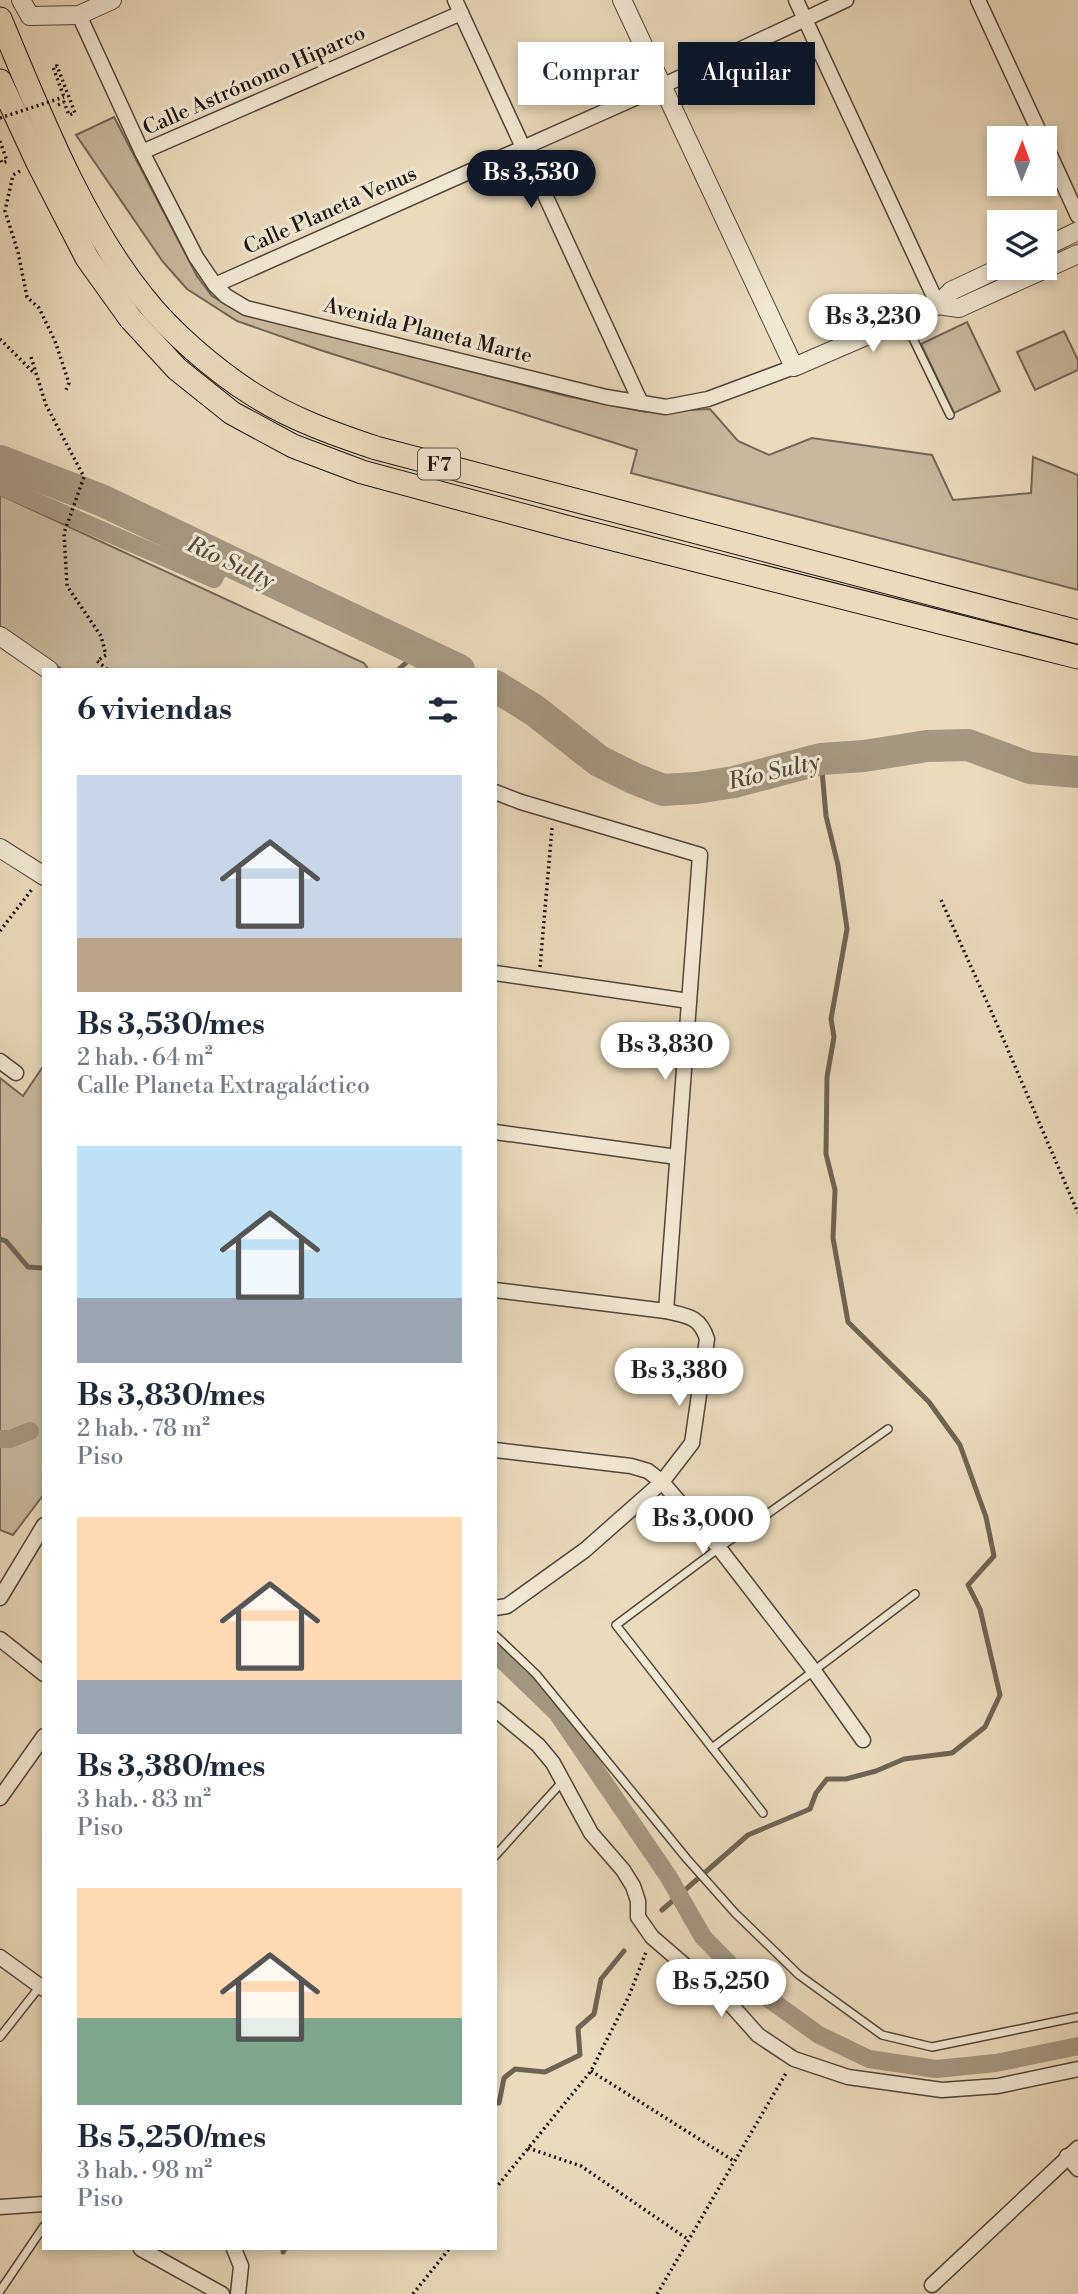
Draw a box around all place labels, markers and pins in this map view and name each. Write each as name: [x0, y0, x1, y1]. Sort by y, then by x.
pin: Bs 3,530: [459, 150, 603, 210]
pin: Bs 3,230: [801, 294, 945, 354]
pin: Bs 3,830: [593, 1023, 737, 1082]
pin: Bs 3,380: [607, 1348, 751, 1408]
pin: Bs 3,000: [631, 1496, 775, 1556]
pin: Bs 5,250: [649, 1960, 793, 2019]

